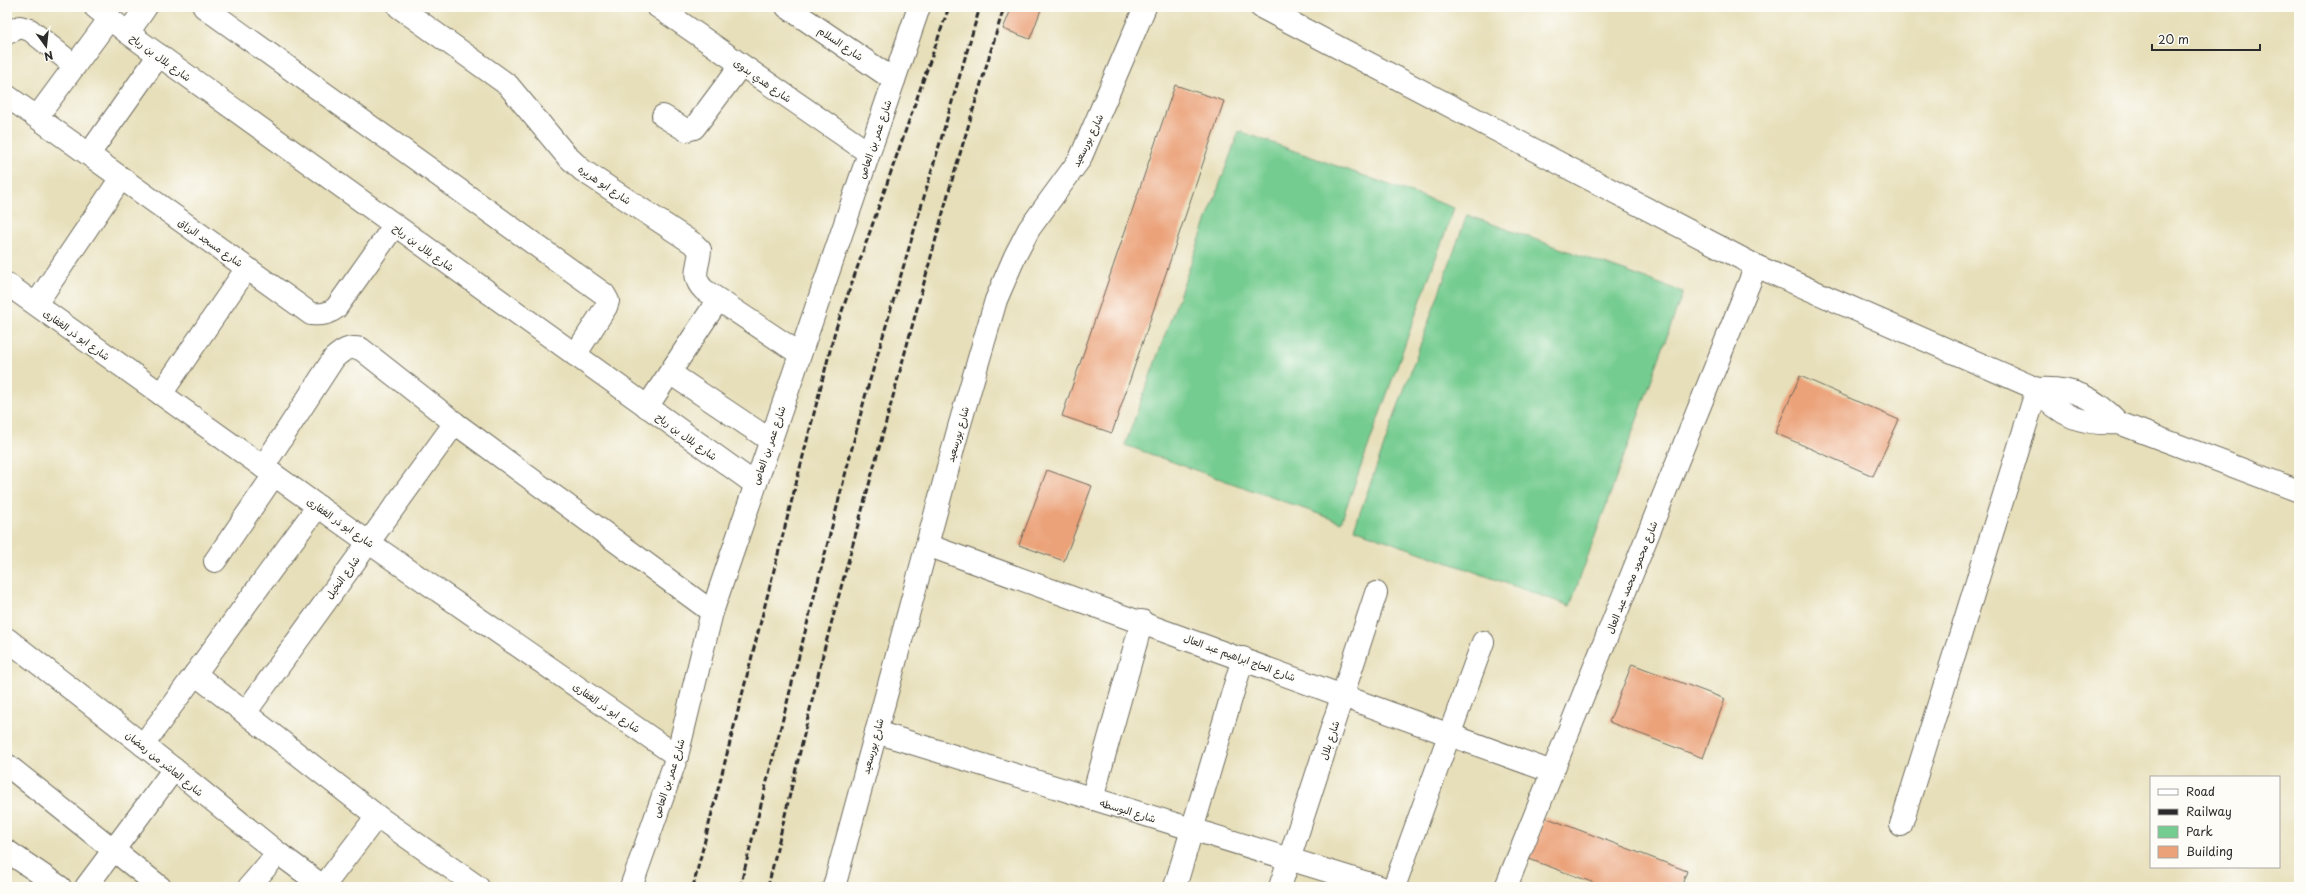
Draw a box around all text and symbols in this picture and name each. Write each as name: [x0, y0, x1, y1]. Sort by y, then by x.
street label: شارع السلام: [815, 22, 867, 65]
north arrow: [26, 26, 66, 66]
scale bar: [2152, 26, 2260, 52]
street label: شارع بلال بن رباح: [127, 30, 195, 85]
text: 20 m: [2158, 30, 2189, 48]
text: N: [42, 47, 55, 66]
street label: شارع هدي بدوى: [730, 55, 795, 107]
street label: شارع عمر بن العاص: [853, 97, 896, 181]
street label: شارع بورسعيد: [1068, 111, 1107, 169]
street label: شارع ابو هريره: [575, 161, 635, 208]
street label: شارع مسجد الرزاق: [175, 214, 247, 271]
street label: شارع بلال بن رباح: [390, 220, 458, 275]
street label: شارع ابو ذر الغفارى: [40, 305, 114, 364]
street label: شارع عمر بن العاص: [747, 403, 790, 487]
street label: شارع بورسعيد: [942, 404, 973, 464]
street label: شارع بلال بن رباح: [653, 409, 721, 464]
street label: شارع ابو ذر الغفارى: [304, 493, 378, 552]
street label: شارع محمود محمد عبد العال: [1602, 518, 1662, 636]
street label: شارع النخيل: [321, 552, 364, 602]
street label: شارع الحاج ابراهيم عبد العال: [1182, 630, 1298, 685]
street label: شارع ابو ذر الغفارى: [570, 678, 644, 737]
street label: شارع بورسعيد: [857, 716, 888, 776]
street label: شارع بلال: [1316, 718, 1343, 762]
street label: شارع العاشر من رمضان: [122, 727, 207, 800]
street label: شارع عمر بن العاص: [648, 736, 689, 820]
legend: [2150, 776, 2280, 868]
text: Road: [2186, 782, 2215, 800]
street label: شارع البوسطه: [1098, 794, 1158, 827]
text: Railway: [2186, 802, 2232, 820]
text: Park: [2186, 822, 2213, 840]
text: Building: [2186, 842, 2233, 860]

